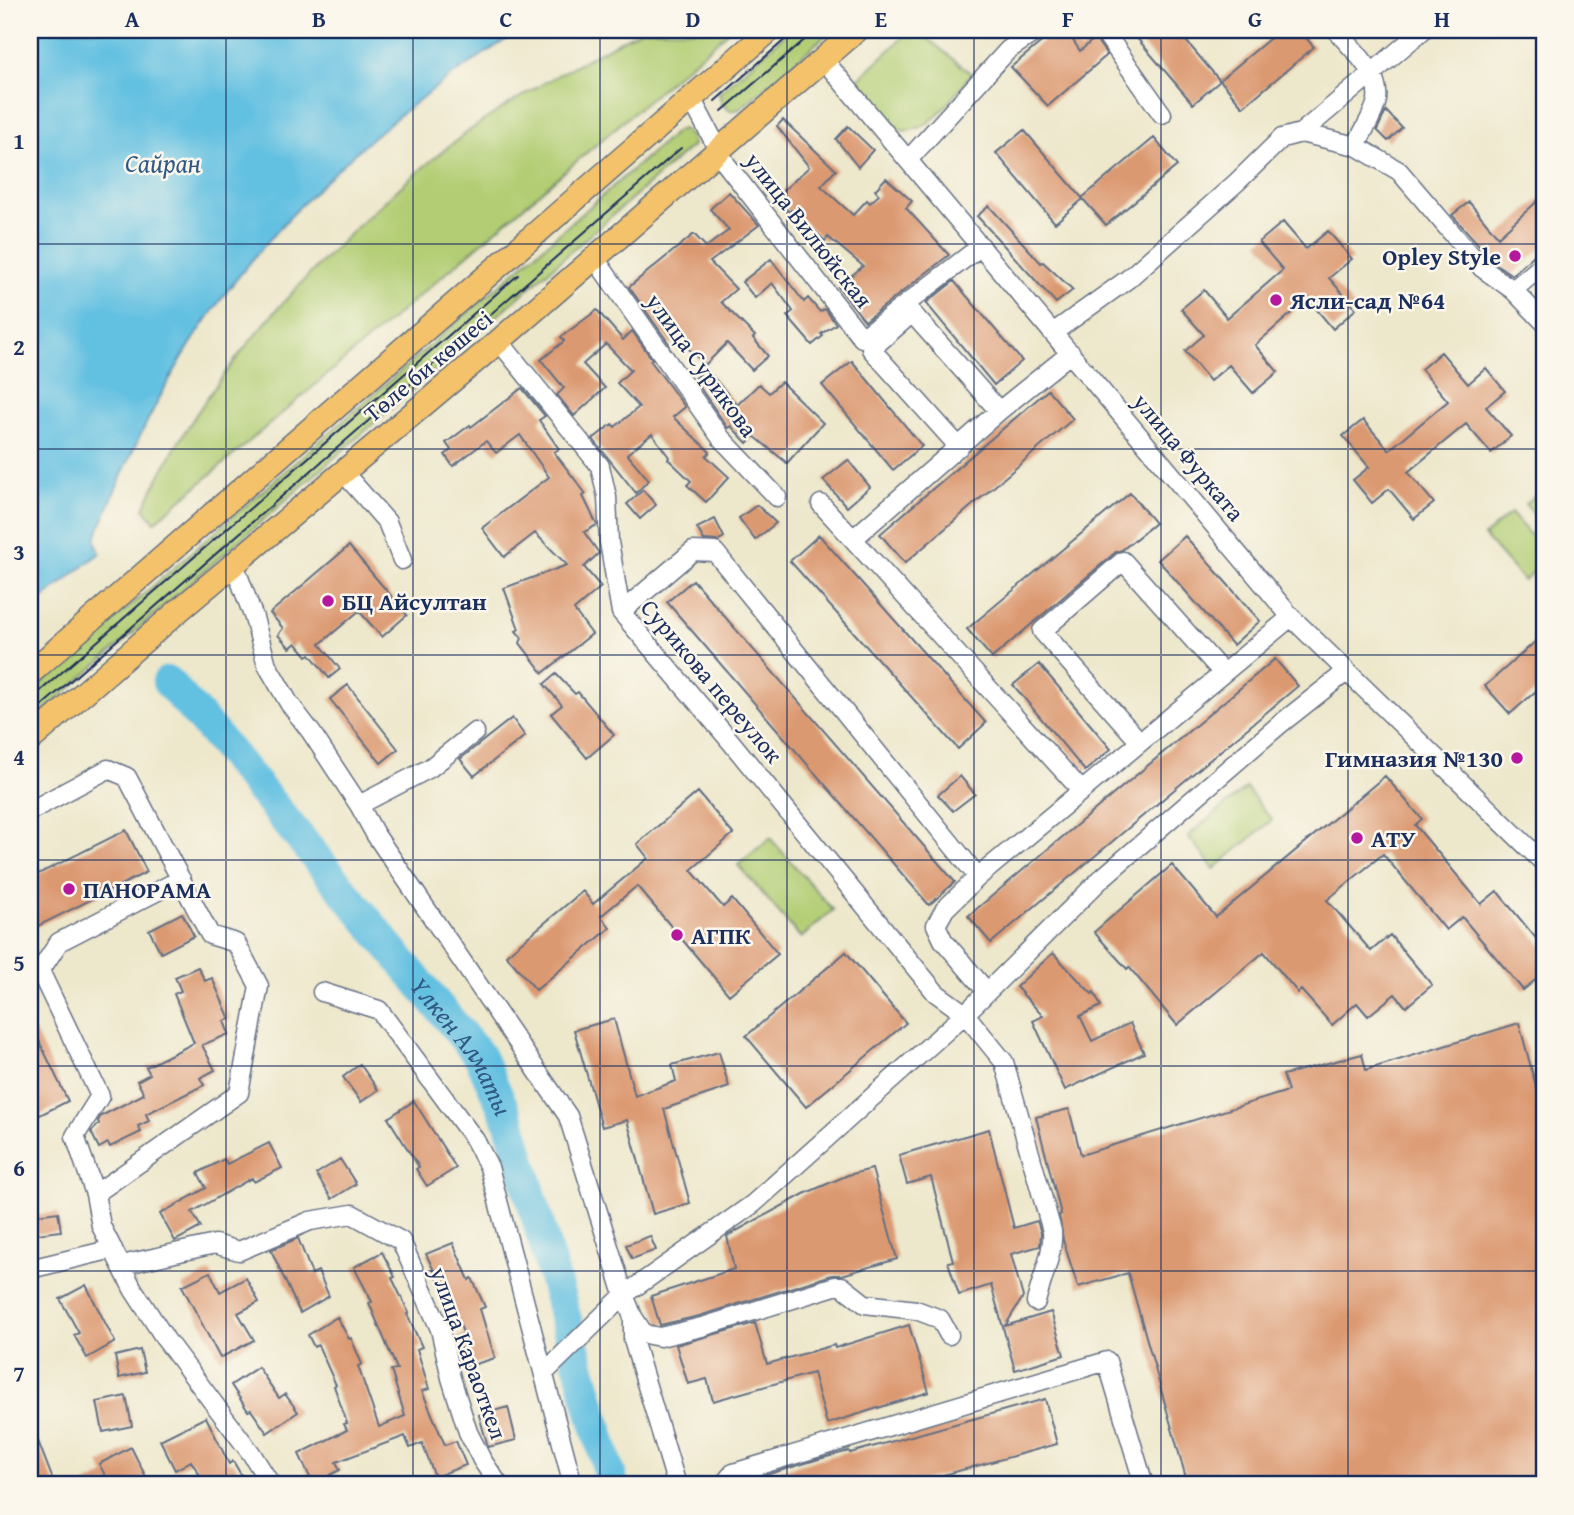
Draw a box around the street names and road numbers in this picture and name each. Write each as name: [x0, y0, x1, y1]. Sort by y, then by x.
street label: улица Вилюйская: [736, 144, 881, 315]
street label: улица Сурикова: [637, 285, 767, 445]
street label: Төле би көшесі: [356, 301, 500, 430]
street label: улица Фурката: [1124, 385, 1254, 529]
street label: Сурикова переулок: [633, 591, 792, 771]
street label: улица Караоткел: [421, 1261, 516, 1444]

